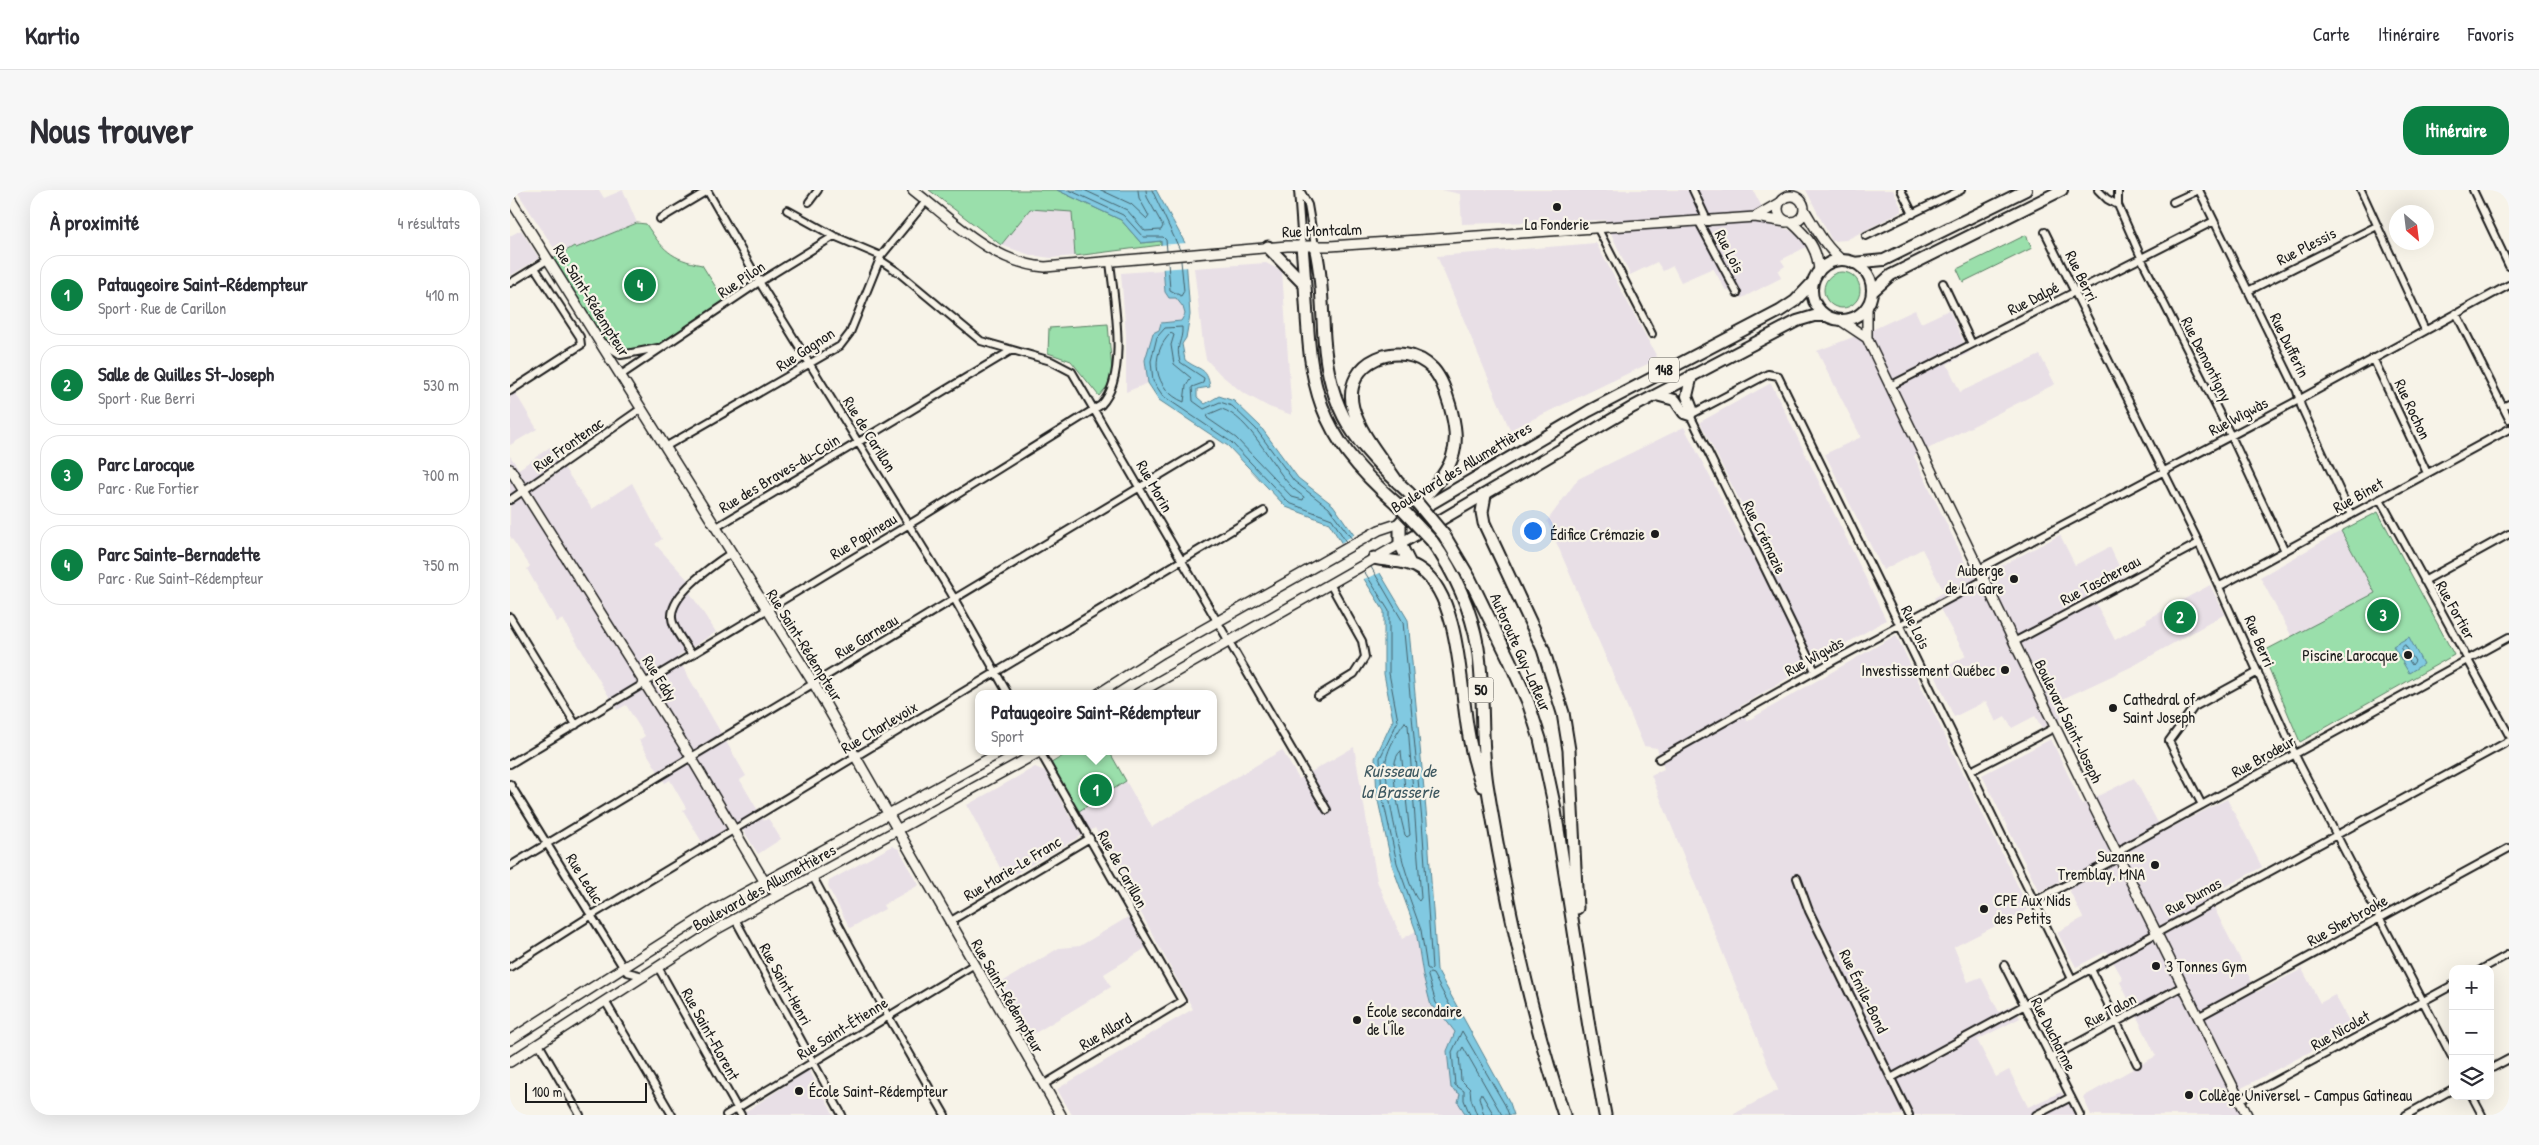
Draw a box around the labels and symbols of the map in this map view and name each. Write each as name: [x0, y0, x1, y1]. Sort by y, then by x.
marker: La Fonderie: [1551, 201, 1563, 213]
north arrow: [2389, 205, 2434, 250]
place label: La Fonderie: [1525, 213, 1590, 235]
street label: Rue Montcalm: [1282, 218, 1362, 242]
street label: Rue Plessis: [2272, 222, 2340, 270]
street label: Rue Lois: [1710, 226, 1750, 276]
street label: Rue Saint-Rédempteur: [549, 240, 635, 360]
street label: Rue Berri: [2060, 247, 2104, 305]
street label: Rue Pilon: [713, 255, 769, 303]
pin: 4: [624, 266, 656, 304]
street label: Rue Dalpé: [2003, 275, 2063, 320]
street label: Rue Dufferin: [2265, 309, 2315, 381]
street label: Rue Demontigny: [2176, 313, 2238, 405]
street label: Rue Gagnon: [771, 322, 839, 376]
road number: 148: [1649, 358, 1679, 382]
street label: Rue Rochon: [2389, 375, 2437, 443]
street label: Rue Wìgwàs: [2205, 391, 2271, 441]
street label: Rue de Carillon: [838, 392, 902, 476]
street label: Rue Frontenac: [528, 411, 608, 476]
street label: Boulevard des Allumettières: [1386, 416, 1536, 518]
street label: Rue des Braves-du-Coin: [715, 428, 843, 518]
street label: Rue Morin: [1131, 456, 1179, 516]
street label: Rue Binet: [2329, 472, 2388, 518]
street label: Rue Crémazie: [1738, 497, 1792, 578]
street label: Rue Papineau: [825, 507, 901, 565]
your location: [1520, 518, 1546, 544]
place label: Édifice Crémazie: [1550, 523, 1646, 545]
marker: Édifice Crémazie: [1649, 528, 1661, 540]
street label: Rue Taschereau: [2056, 549, 2145, 610]
place label: Auberge de La Gare: [1945, 559, 2005, 599]
marker: Auberge de La Gare: [2008, 573, 2020, 585]
street label: Rue Fortier: [2431, 577, 2481, 643]
street label: Rue Saint-Rédempteur: [762, 585, 848, 705]
street label: Autoroute Guy-Lafleur: [1485, 589, 1557, 715]
pin: 3: [2367, 596, 2399, 634]
pin: 2: [2164, 598, 2196, 636]
street label: Rue Lois: [1896, 602, 1936, 652]
street label: Rue Garneau: [830, 608, 902, 663]
street label: Rue Berri: [2239, 612, 2281, 670]
street label: Rue Wìgwàs: [1781, 631, 1847, 681]
place label: Piscine Larocque: [2302, 644, 2399, 666]
marker: Piscine Larocque: [2402, 649, 2414, 661]
street label: Rue Eddy: [637, 651, 683, 705]
street label: Boulevard Saint-Joseph: [2029, 655, 2109, 787]
place label: Investissement Québec: [1861, 659, 1996, 681]
marker: Investissement Québec: [1999, 664, 2011, 676]
road number: 50: [1468, 678, 1494, 702]
place label: Cathedral of Saint Joseph: [2123, 688, 2196, 728]
street label: Rue Charlevoix: [837, 695, 921, 759]
marker: Cathedral of Saint Joseph: [2107, 702, 2119, 714]
street label: Rue Brodeur: [2227, 730, 2299, 782]
water label: Ruisseau de la Brasserie: [1361, 758, 1440, 804]
pin: 1: [1080, 771, 1112, 809]
street label: Rue de Carillon: [1093, 826, 1153, 912]
street label: Rue Marie-Le Franc: [959, 830, 1065, 906]
street label: Boulevard des Allumettières: [688, 838, 840, 936]
place label: Suzanne Tremblay, MNA: [2057, 845, 2146, 885]
street label: Rue Leduc: [561, 849, 609, 908]
marker: Suzanne Tremblay, MNA: [2149, 859, 2161, 871]
street label: Rue Dumas: [2161, 872, 2225, 920]
place label: CPE Aux Nids des Petits: [1994, 889, 2071, 929]
street label: Rue Sherbrooke: [2303, 889, 2392, 951]
marker: CPE Aux Nids des Petits: [1978, 903, 1990, 915]
street label: Rue Saint-Rédempteur: [966, 935, 1050, 1057]
street label: Rue Saint-Henri: [754, 939, 818, 1029]
street label: Rue Émile-Bond: [1834, 946, 1894, 1036]
place label: 3 Tonnes Gym: [2166, 955, 2247, 977]
marker: 3 Tonnes Gym: [2150, 960, 2162, 972]
street label: Rue Saint-Florent: [677, 984, 746, 1084]
street label: Rue Talon: [2080, 987, 2140, 1033]
street label: Rue Saint-Étienne: [792, 991, 892, 1065]
street label: Rue Ducharme: [2026, 993, 2082, 1075]
place label: École secondaire de l'Île: [1367, 1000, 1463, 1040]
street label: Rue Nicolet: [2306, 1004, 2374, 1055]
street label: Rue Allard: [1075, 1007, 1135, 1055]
marker: École secondaire de l'Île: [1351, 1014, 1363, 1026]
scale bar: [525, 1080, 648, 1103]
place label: École Saint-Rédempteur: [809, 1080, 948, 1102]
place label: Collège Universel - Campus Gatineau: [2199, 1084, 2413, 1106]
marker: École Saint-Rédempteur: [793, 1085, 805, 1097]
marker: Collège Universel - Campus Gatineau: [2183, 1089, 2195, 1101]

